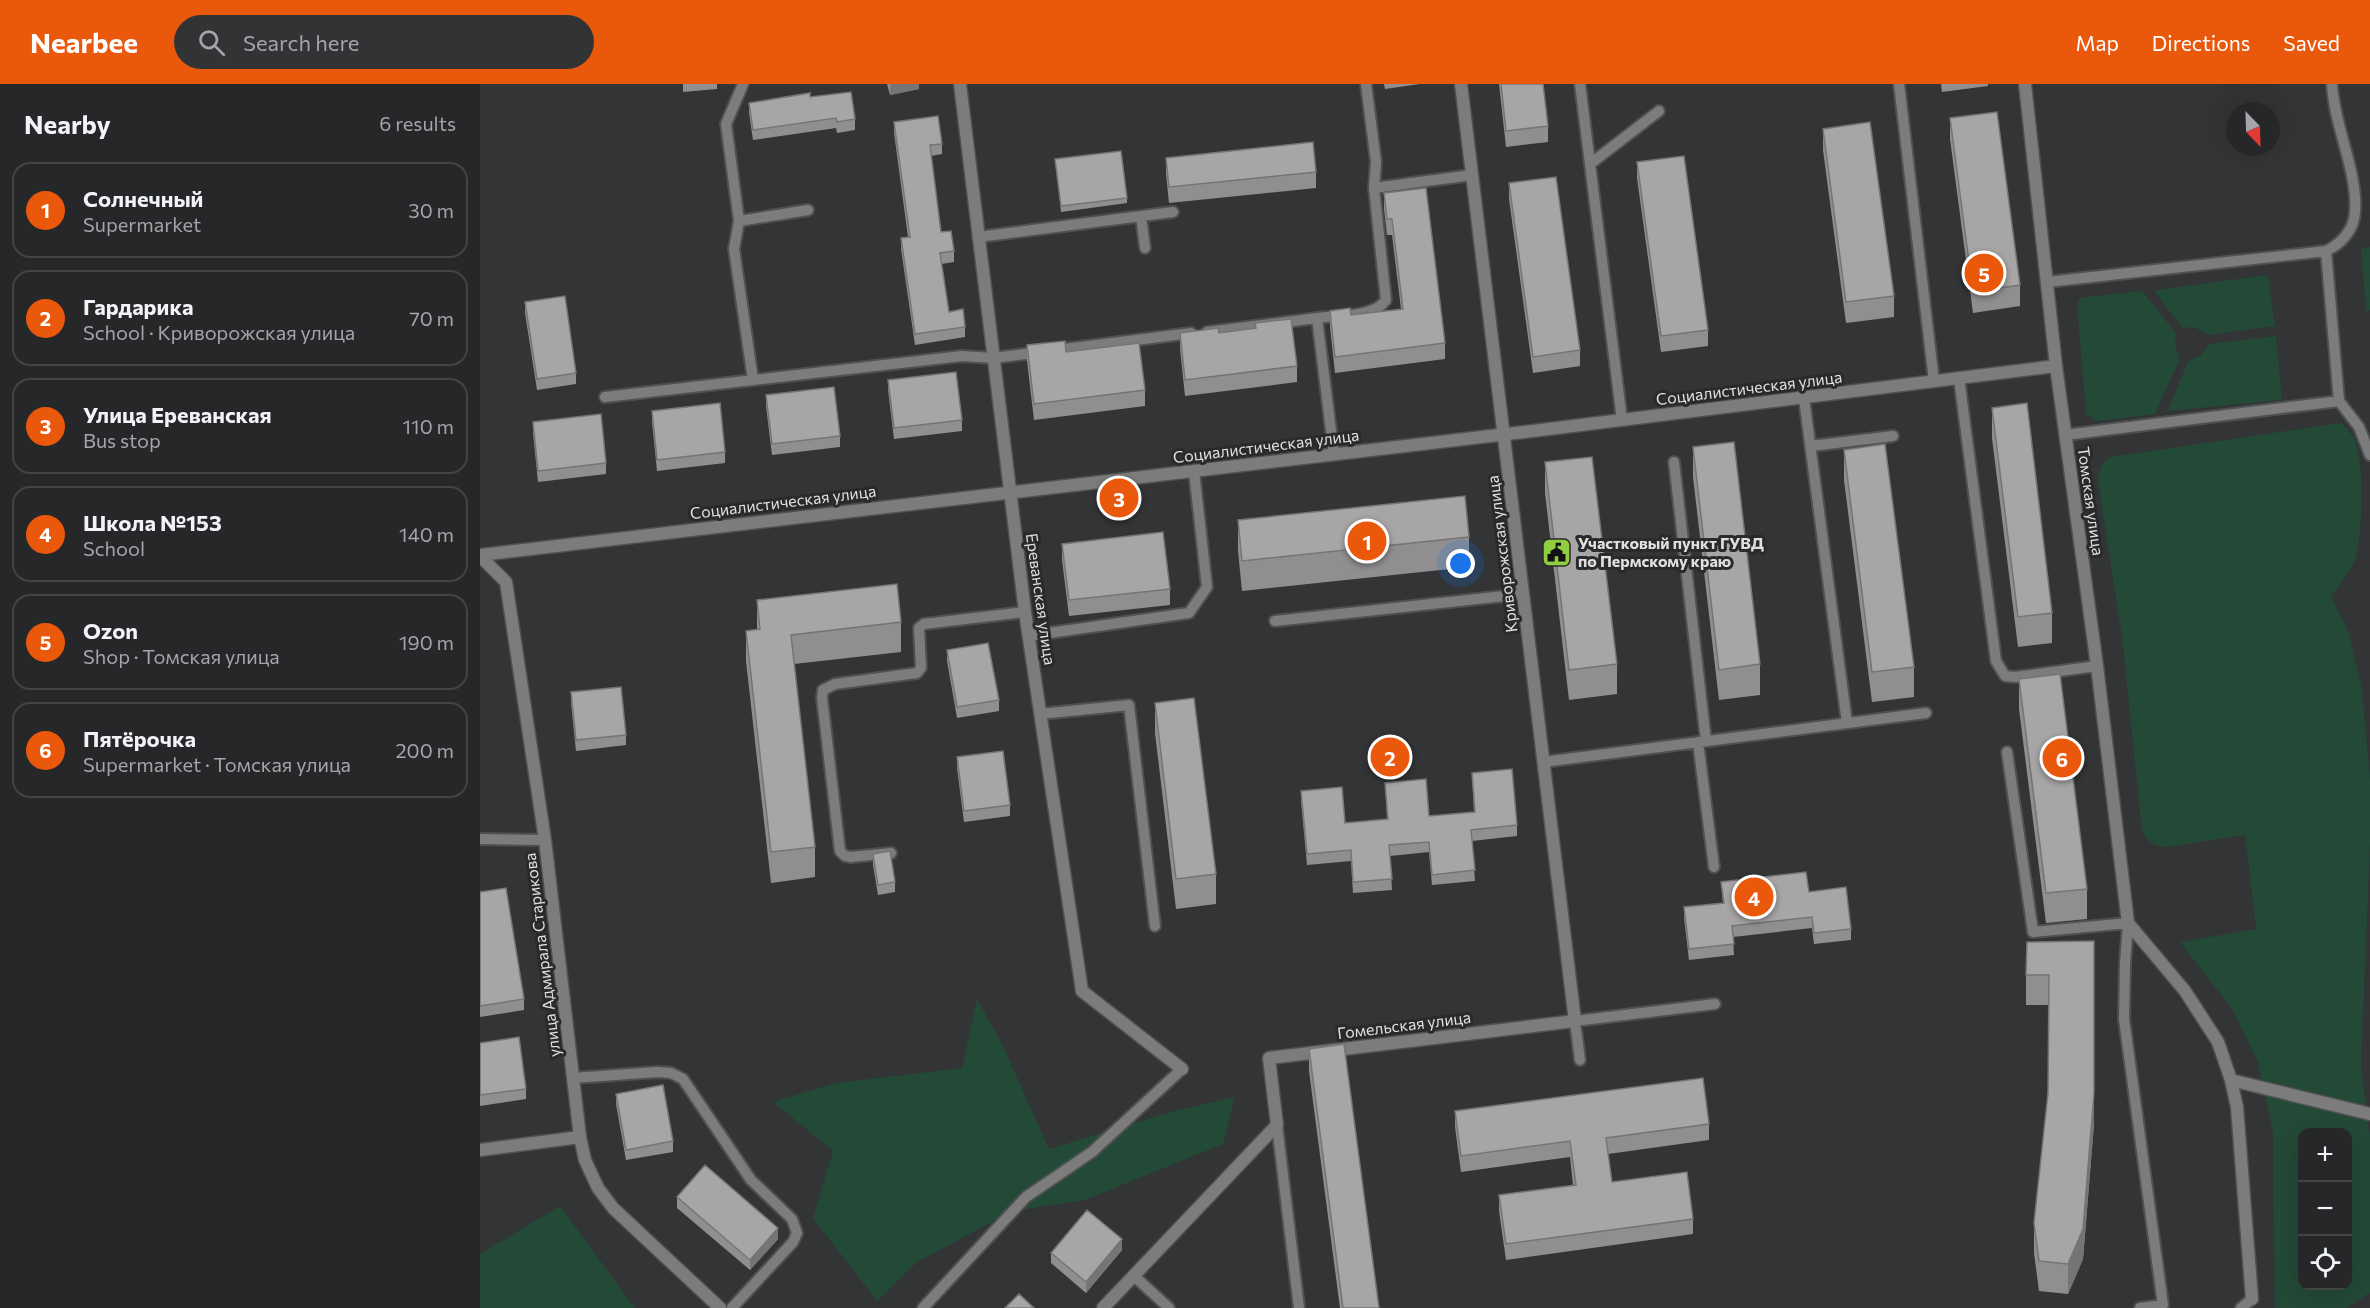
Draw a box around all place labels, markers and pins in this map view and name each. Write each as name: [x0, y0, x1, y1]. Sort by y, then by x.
pin: 5: [1964, 250, 2004, 296]
pin: 3: [1100, 476, 1138, 520]
pin: 1: [1348, 518, 1386, 564]
place label: Участковый пункт ГУВД по Пермскому краю: [1578, 533, 1764, 570]
public building icon: Участковый пункт ГУВД по Пермскому краю: [1541, 536, 1573, 568]
pin: 2: [1370, 734, 1410, 780]
pin: 6: [2042, 736, 2082, 780]
pin: 4: [1734, 874, 1774, 920]

